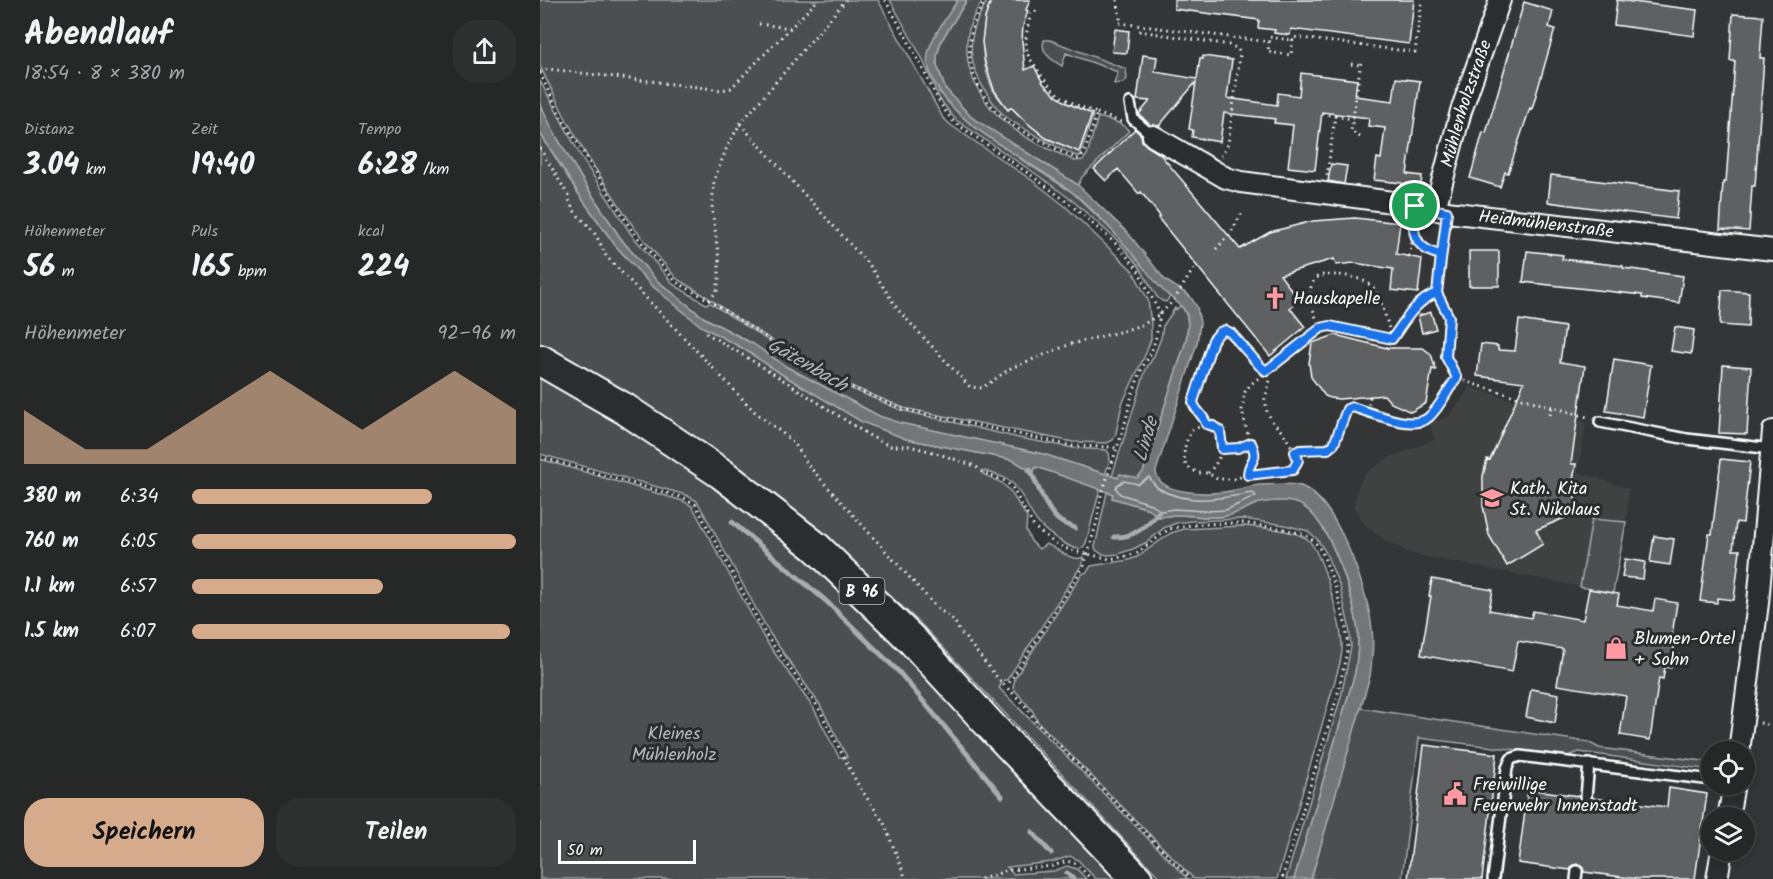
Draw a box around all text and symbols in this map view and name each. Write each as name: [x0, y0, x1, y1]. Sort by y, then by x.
text: Abendlauf: [24, 9, 172, 62]
button: share: [453, 20, 516, 83]
street label: Mühlenholzstraße: [1434, 36, 1501, 171]
text: 18:54 · 8 × 380 m: [24, 58, 185, 90]
text: Distanz: [24, 117, 74, 142]
text: Zeit: [191, 117, 218, 142]
text: Tempo: [358, 117, 401, 142]
text: 3.04: [24, 142, 79, 190]
text: 19:40: [191, 142, 254, 190]
text: 6:28: [358, 142, 417, 190]
text: km: [79, 157, 106, 182]
text: /km: [417, 157, 449, 182]
pin: [1389, 180, 1440, 231]
icon: arrive: [1398, 189, 1431, 222]
street label: Heidmühlenstraße: [1477, 203, 1615, 247]
text: Höhenmeter: [24, 219, 105, 244]
text: Puls: [191, 219, 218, 244]
text: kcal: [358, 219, 384, 244]
text: 56: [24, 244, 55, 292]
text: 165: [191, 244, 232, 292]
text: 224: [358, 244, 409, 292]
text: m: [55, 259, 75, 284]
text: bpm: [232, 259, 267, 284]
church icon: Hauskapelle: [1262, 285, 1288, 311]
place label: Hauskapelle: [1293, 285, 1380, 314]
text: Höhenmeter: [24, 318, 125, 350]
text: 92–96 m: [438, 318, 516, 350]
water label: Gätenbach: [761, 330, 855, 403]
water label: Linde: [1125, 411, 1169, 466]
place label: Kath. Kita St. Nikolaus: [1510, 475, 1601, 525]
text: 380 m: [24, 481, 81, 513]
text: 6:34: [120, 481, 158, 513]
school or university icon: Kath. Kita St. Nikolaus: [1479, 485, 1505, 511]
text: 760 m: [24, 526, 79, 558]
text: 6:05: [120, 526, 157, 558]
text: 1.1 km: [24, 571, 75, 603]
text: 6:57: [120, 571, 156, 603]
road number: B 96: [840, 578, 884, 604]
text: 1.5 km: [24, 616, 79, 648]
text: 6:07: [120, 616, 155, 648]
place label: Blumen-Ortel + Sohn: [1634, 625, 1736, 675]
shop icon: Blumen-Ortel + Sohn: [1603, 635, 1629, 661]
park label: Kleines Mühlenholz: [632, 720, 716, 770]
map controls: [1701, 741, 1755, 861]
button: locate: [1701, 741, 1755, 795]
place label: Freiwillige Feuerwehr Innenstadt: [1473, 771, 1639, 821]
public building icon: Freiwillige Feuerwehr Innenstadt: [1442, 781, 1468, 807]
button: Speichern: [24, 798, 264, 867]
button: Teilen: [276, 798, 516, 867]
button: layers: [1701, 807, 1755, 861]
scale bar: [558, 837, 696, 864]
text: 50 m: [567, 838, 603, 863]

